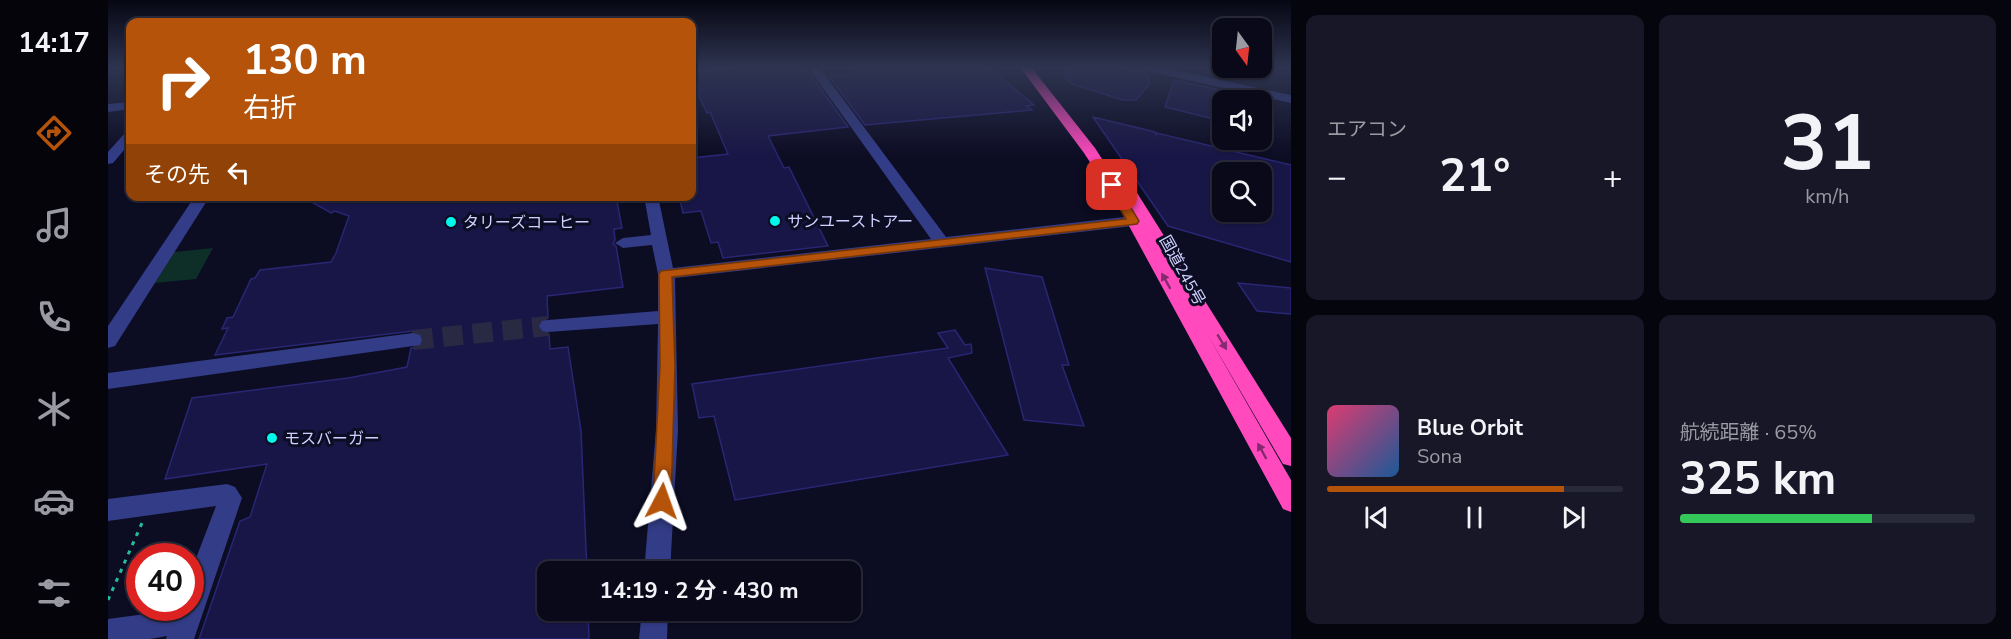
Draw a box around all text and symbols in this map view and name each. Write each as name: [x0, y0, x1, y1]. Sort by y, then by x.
north arrow: [1212, 18, 1272, 78]
map controls: [1212, 18, 1272, 222]
text: 14:17: [18, 25, 90, 62]
text: 130 m: [243, 32, 367, 89]
icon: right: [144, 42, 222, 120]
text: 右折: [243, 90, 297, 127]
button: sound: [1212, 90, 1272, 150]
text: 31: [1780, 90, 1874, 197]
icon: directions: [33, 112, 75, 154]
text: エアコン: [1327, 116, 1407, 143]
text: 21°: [1439, 146, 1510, 207]
text: −: [1327, 155, 1347, 200]
text: +: [1603, 155, 1623, 200]
icon: left: [222, 156, 255, 189]
pin: [1086, 159, 1137, 210]
text: その先: [144, 160, 210, 190]
button: search: [1212, 162, 1272, 222]
icon: arrive: [1095, 168, 1128, 201]
text: km/h: [1805, 183, 1849, 210]
icon: music: [33, 204, 75, 246]
place label: サンユーストアー: [787, 211, 913, 233]
place label: タリーズコーヒー: [463, 212, 590, 234]
marker: サンユーストアー: [768, 214, 782, 228]
marker: タリーズコーヒー: [444, 215, 458, 229]
street label: 国道245号: [1154, 232, 1210, 309]
one-way arrow: [1161, 273, 1172, 289]
icon: phone: [33, 296, 75, 338]
one-way arrow: [1216, 334, 1227, 350]
icon: climate: [33, 388, 75, 430]
text: Blue Orbit: [1417, 413, 1523, 443]
text: 航続距離 · 65%: [1680, 419, 1817, 446]
place label: モスバーガー: [284, 428, 380, 450]
marker: モスバーガー: [265, 431, 279, 445]
one-way arrow: [1257, 442, 1267, 459]
text: Sona: [1417, 443, 1462, 470]
text: 325 km: [1680, 449, 1836, 510]
position arrow: [630, 469, 694, 533]
icon: car: [33, 480, 75, 522]
icon: previous: [1360, 501, 1393, 534]
icon: pause: [1458, 501, 1491, 534]
icon: next: [1557, 501, 1590, 534]
speed limit sign: 40: [126, 543, 204, 621]
icon: filters: [33, 572, 75, 614]
text: 14:19 · 2 分 · 430 m: [600, 576, 798, 606]

